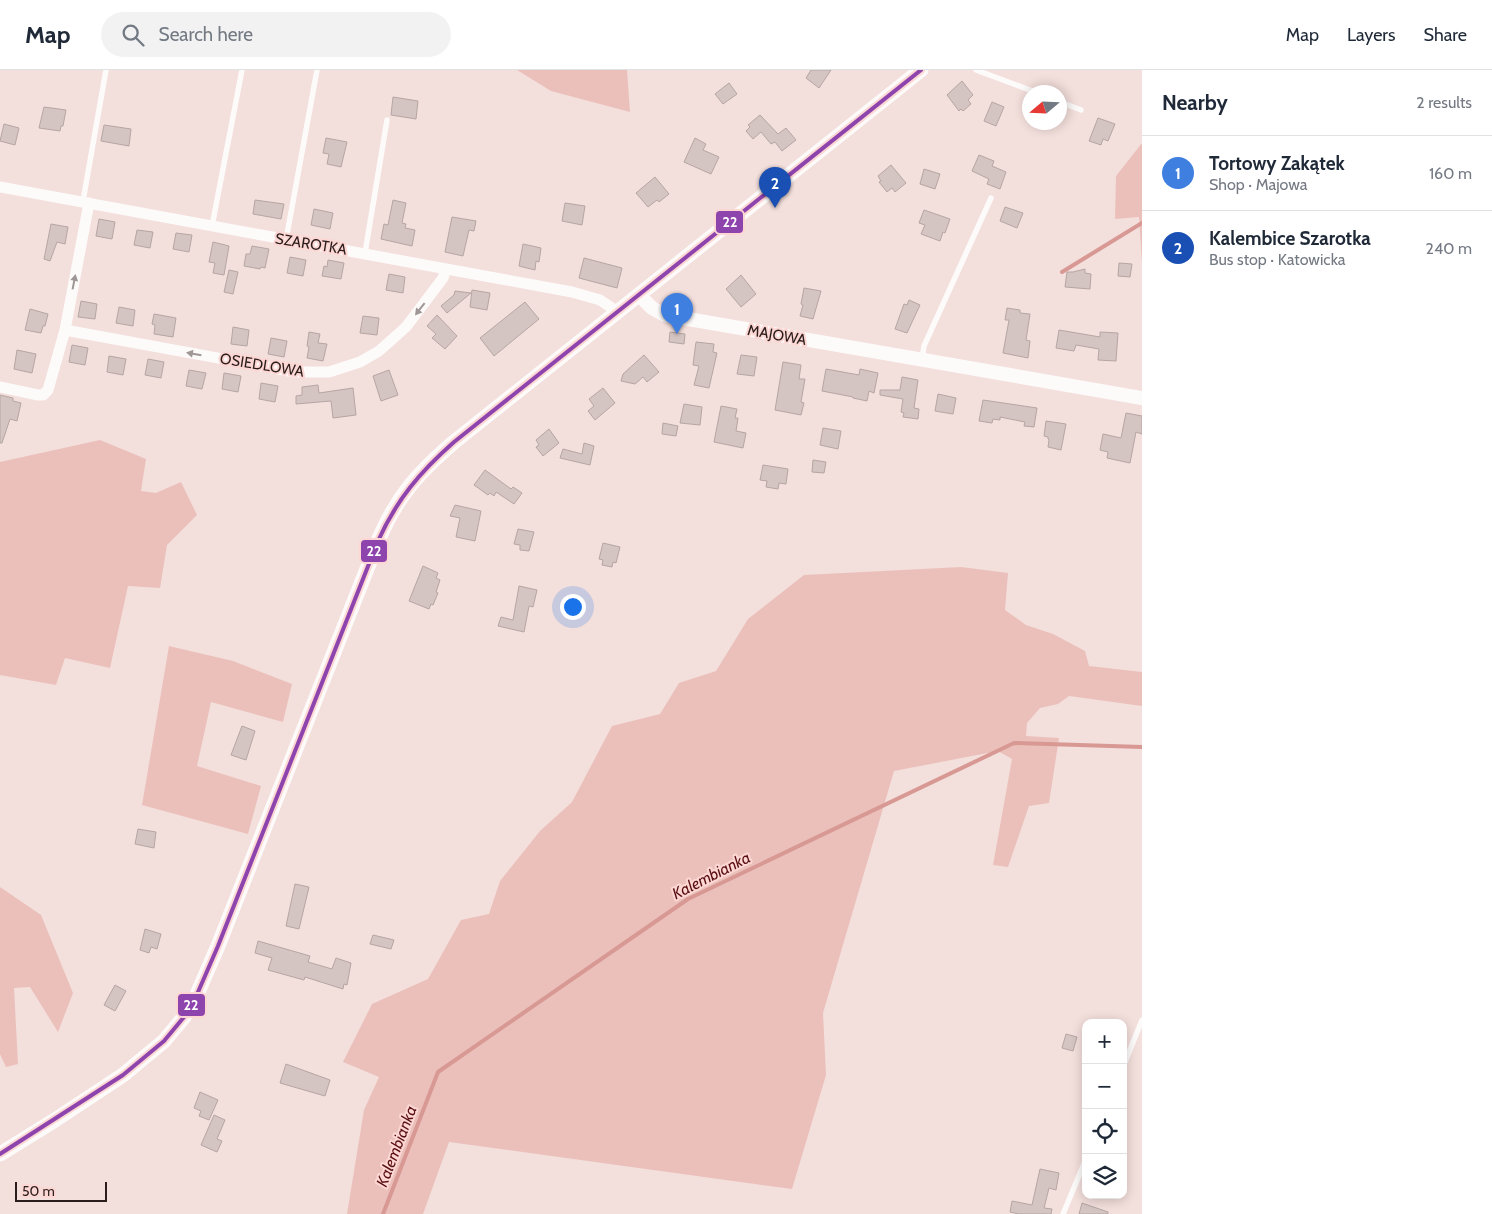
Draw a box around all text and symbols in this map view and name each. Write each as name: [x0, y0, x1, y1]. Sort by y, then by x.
search box: [101, 12, 451, 57]
text: Map: [25, 20, 71, 49]
icon: search: [119, 21, 147, 49]
text: Search here: [159, 23, 253, 46]
text: Map: [1286, 24, 1319, 46]
text: Layers: [1347, 24, 1396, 46]
text: Share: [1424, 24, 1467, 46]
north arrow: [1022, 85, 1067, 130]
text: Nearby: [1162, 90, 1228, 115]
text: 2 results: [1416, 93, 1472, 112]
text: Tortowy Zakątek: [1209, 152, 1345, 175]
text: 1: [1175, 164, 1181, 183]
text: 160 m: [1429, 164, 1472, 183]
pin: 2: [759, 167, 791, 208]
text: Shop · Majowa: [1209, 175, 1308, 194]
line badge: 22: [715, 210, 744, 234]
text: 22: [723, 213, 737, 231]
text: Kalembice Szarotka: [1209, 227, 1371, 250]
street label: SZAROTKA: [274, 229, 349, 259]
text: 2: [1174, 239, 1182, 258]
text: 240 m: [1426, 239, 1472, 258]
text: Bus stop · Katowicka: [1209, 250, 1345, 269]
one-way arrow: [70, 274, 78, 290]
pin: 1: [661, 293, 693, 334]
one-way arrow: [415, 302, 425, 316]
street label: MAJOWA: [746, 321, 809, 349]
one-way arrow: [185, 349, 201, 357]
street label: OSIEDLOWA: [219, 349, 306, 381]
line badge: 22: [360, 539, 388, 563]
text: 22: [367, 542, 381, 560]
your location: [560, 594, 586, 620]
water label: Kalembianka: [669, 848, 753, 903]
line badge: 22: [177, 993, 206, 1017]
text: 22: [184, 996, 198, 1014]
map controls: [1082, 1019, 1127, 1199]
button: +: [1082, 1019, 1127, 1064]
button: −: [1082, 1064, 1127, 1109]
water label: Kalembianka: [372, 1103, 421, 1189]
button: locate: [1082, 1109, 1127, 1154]
button: layers: [1082, 1154, 1127, 1199]
scale bar: [15, 1179, 108, 1202]
text: 50 m: [22, 1182, 55, 1200]

